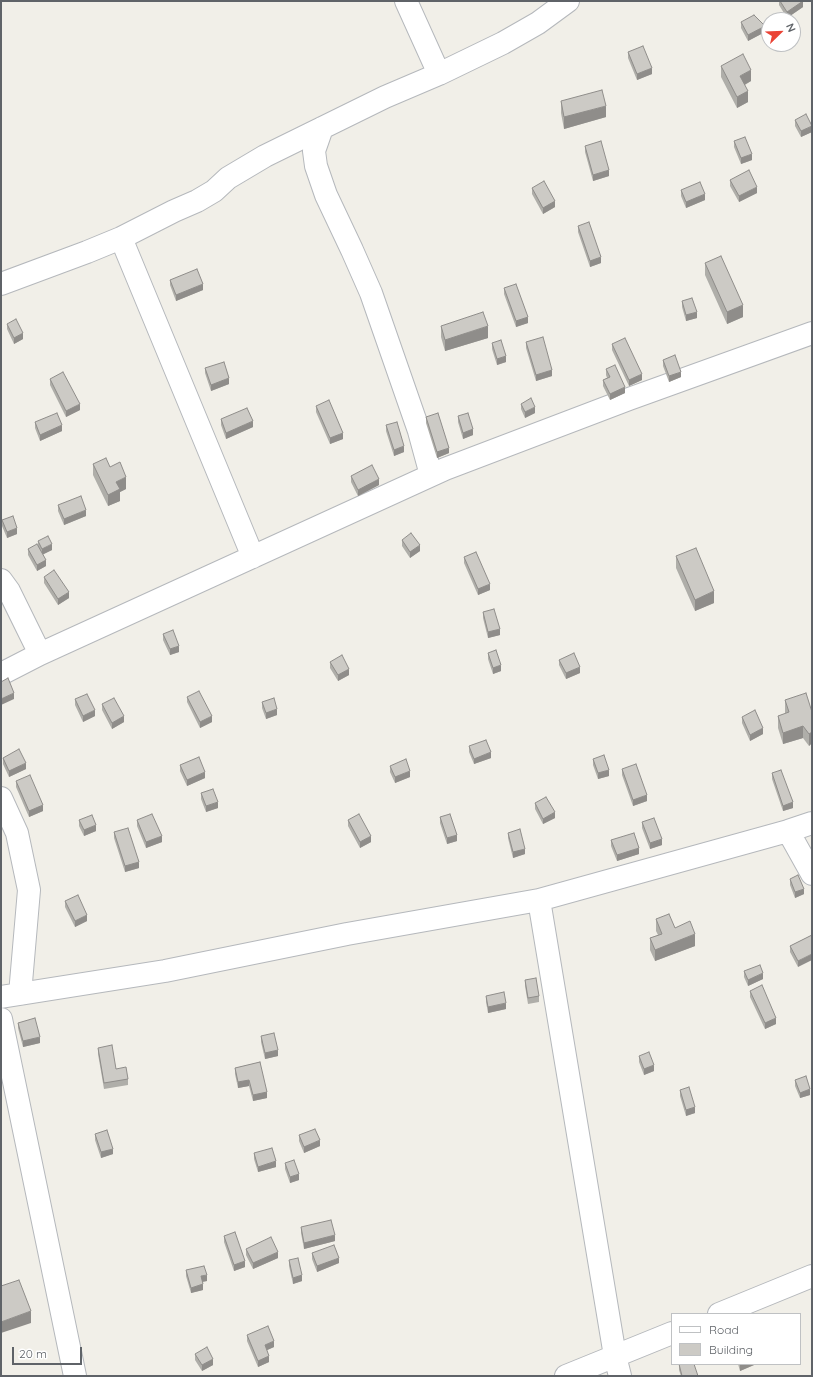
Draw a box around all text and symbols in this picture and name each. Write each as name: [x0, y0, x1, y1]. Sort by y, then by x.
north arrow: [761, 12, 801, 52]
text: N: [783, 21, 799, 34]
legend: [671, 1313, 801, 1365]
text: Road: [709, 1322, 739, 1337]
scale bar: [14, 1339, 84, 1365]
text: Building: [709, 1342, 753, 1357]
text: 20 m: [19, 1346, 47, 1361]

